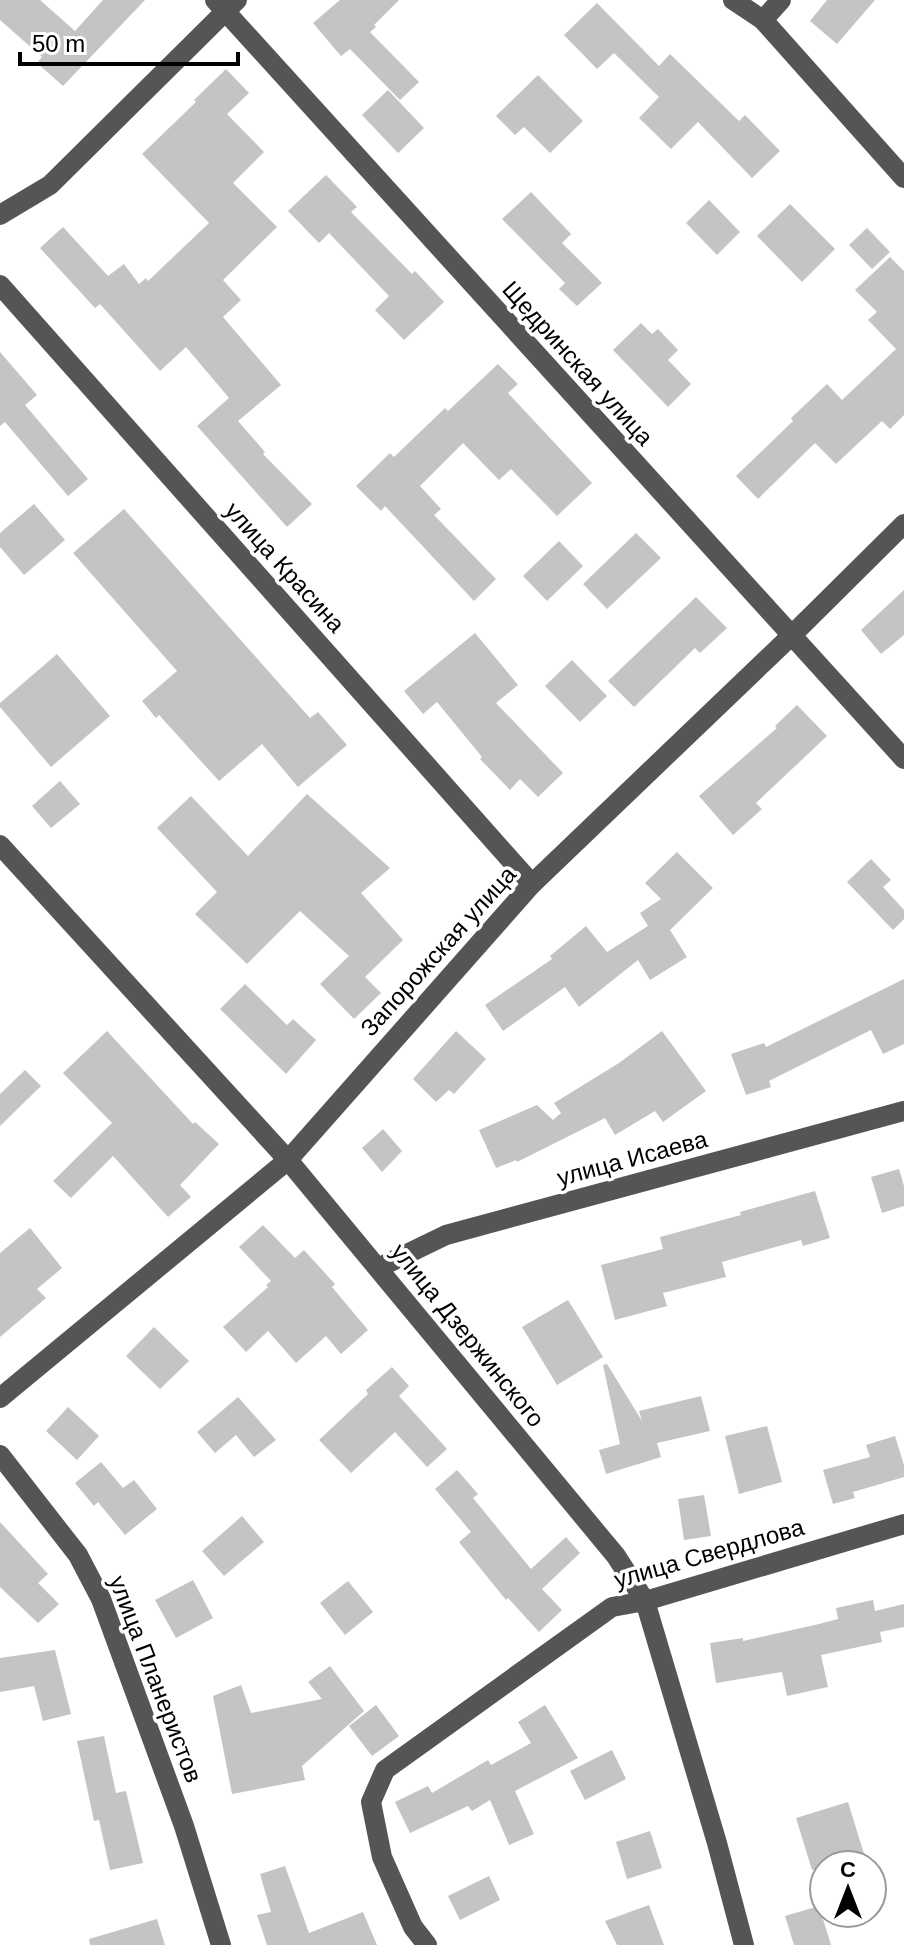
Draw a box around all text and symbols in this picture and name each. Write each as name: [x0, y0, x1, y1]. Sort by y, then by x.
scale bar: [20, 16, 238, 66]
text: 50 m: [32, 30, 85, 57]
street label: Щедринская улица: [497, 275, 659, 451]
street label: улица Красина: [220, 497, 351, 638]
street label: Запорожская улица: [355, 860, 522, 1041]
street label: улица Исаева: [554, 1125, 711, 1191]
street label: улица Дзержинского: [386, 1238, 550, 1432]
street label: улица Свердлова: [611, 1513, 808, 1593]
street label: улица Планеристов: [104, 1572, 208, 1786]
north arrow: [808, 1849, 888, 1929]
text: С: [840, 1857, 856, 1882]

